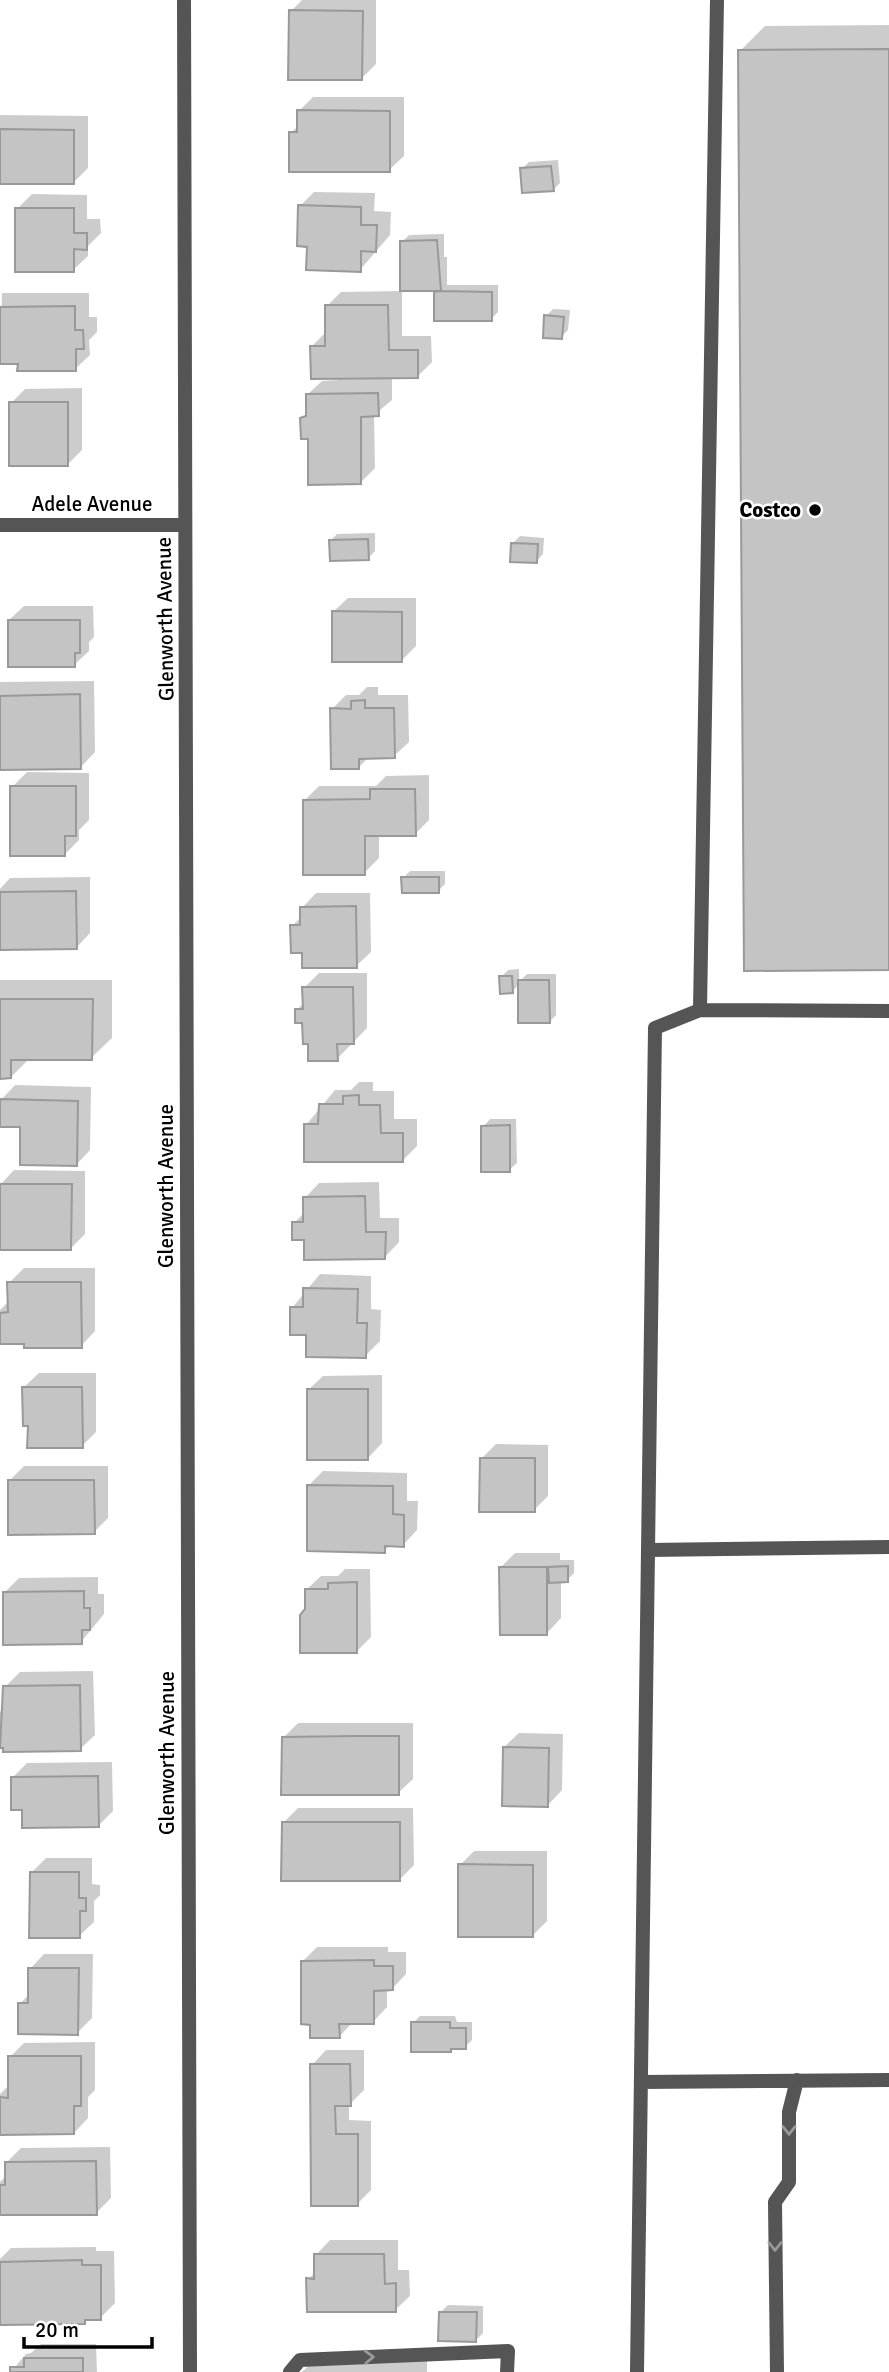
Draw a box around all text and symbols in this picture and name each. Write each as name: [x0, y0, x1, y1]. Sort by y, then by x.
street label: Adele Avenue: [31, 491, 153, 517]
place label: Costco: [740, 497, 801, 523]
marker: Costco: [807, 502, 823, 518]
street label: Glenworth Avenue: [151, 537, 179, 701]
street label: Glenworth Avenue: [153, 1104, 179, 1268]
street label: Glenworth Avenue: [154, 1671, 180, 1835]
one-way arrow: [781, 2126, 797, 2136]
one-way arrow: [767, 2241, 783, 2252]
scale bar: [24, 2306, 152, 2350]
text: 20 m: [35, 2317, 79, 2343]
one-way arrow: [363, 2349, 374, 2364]

